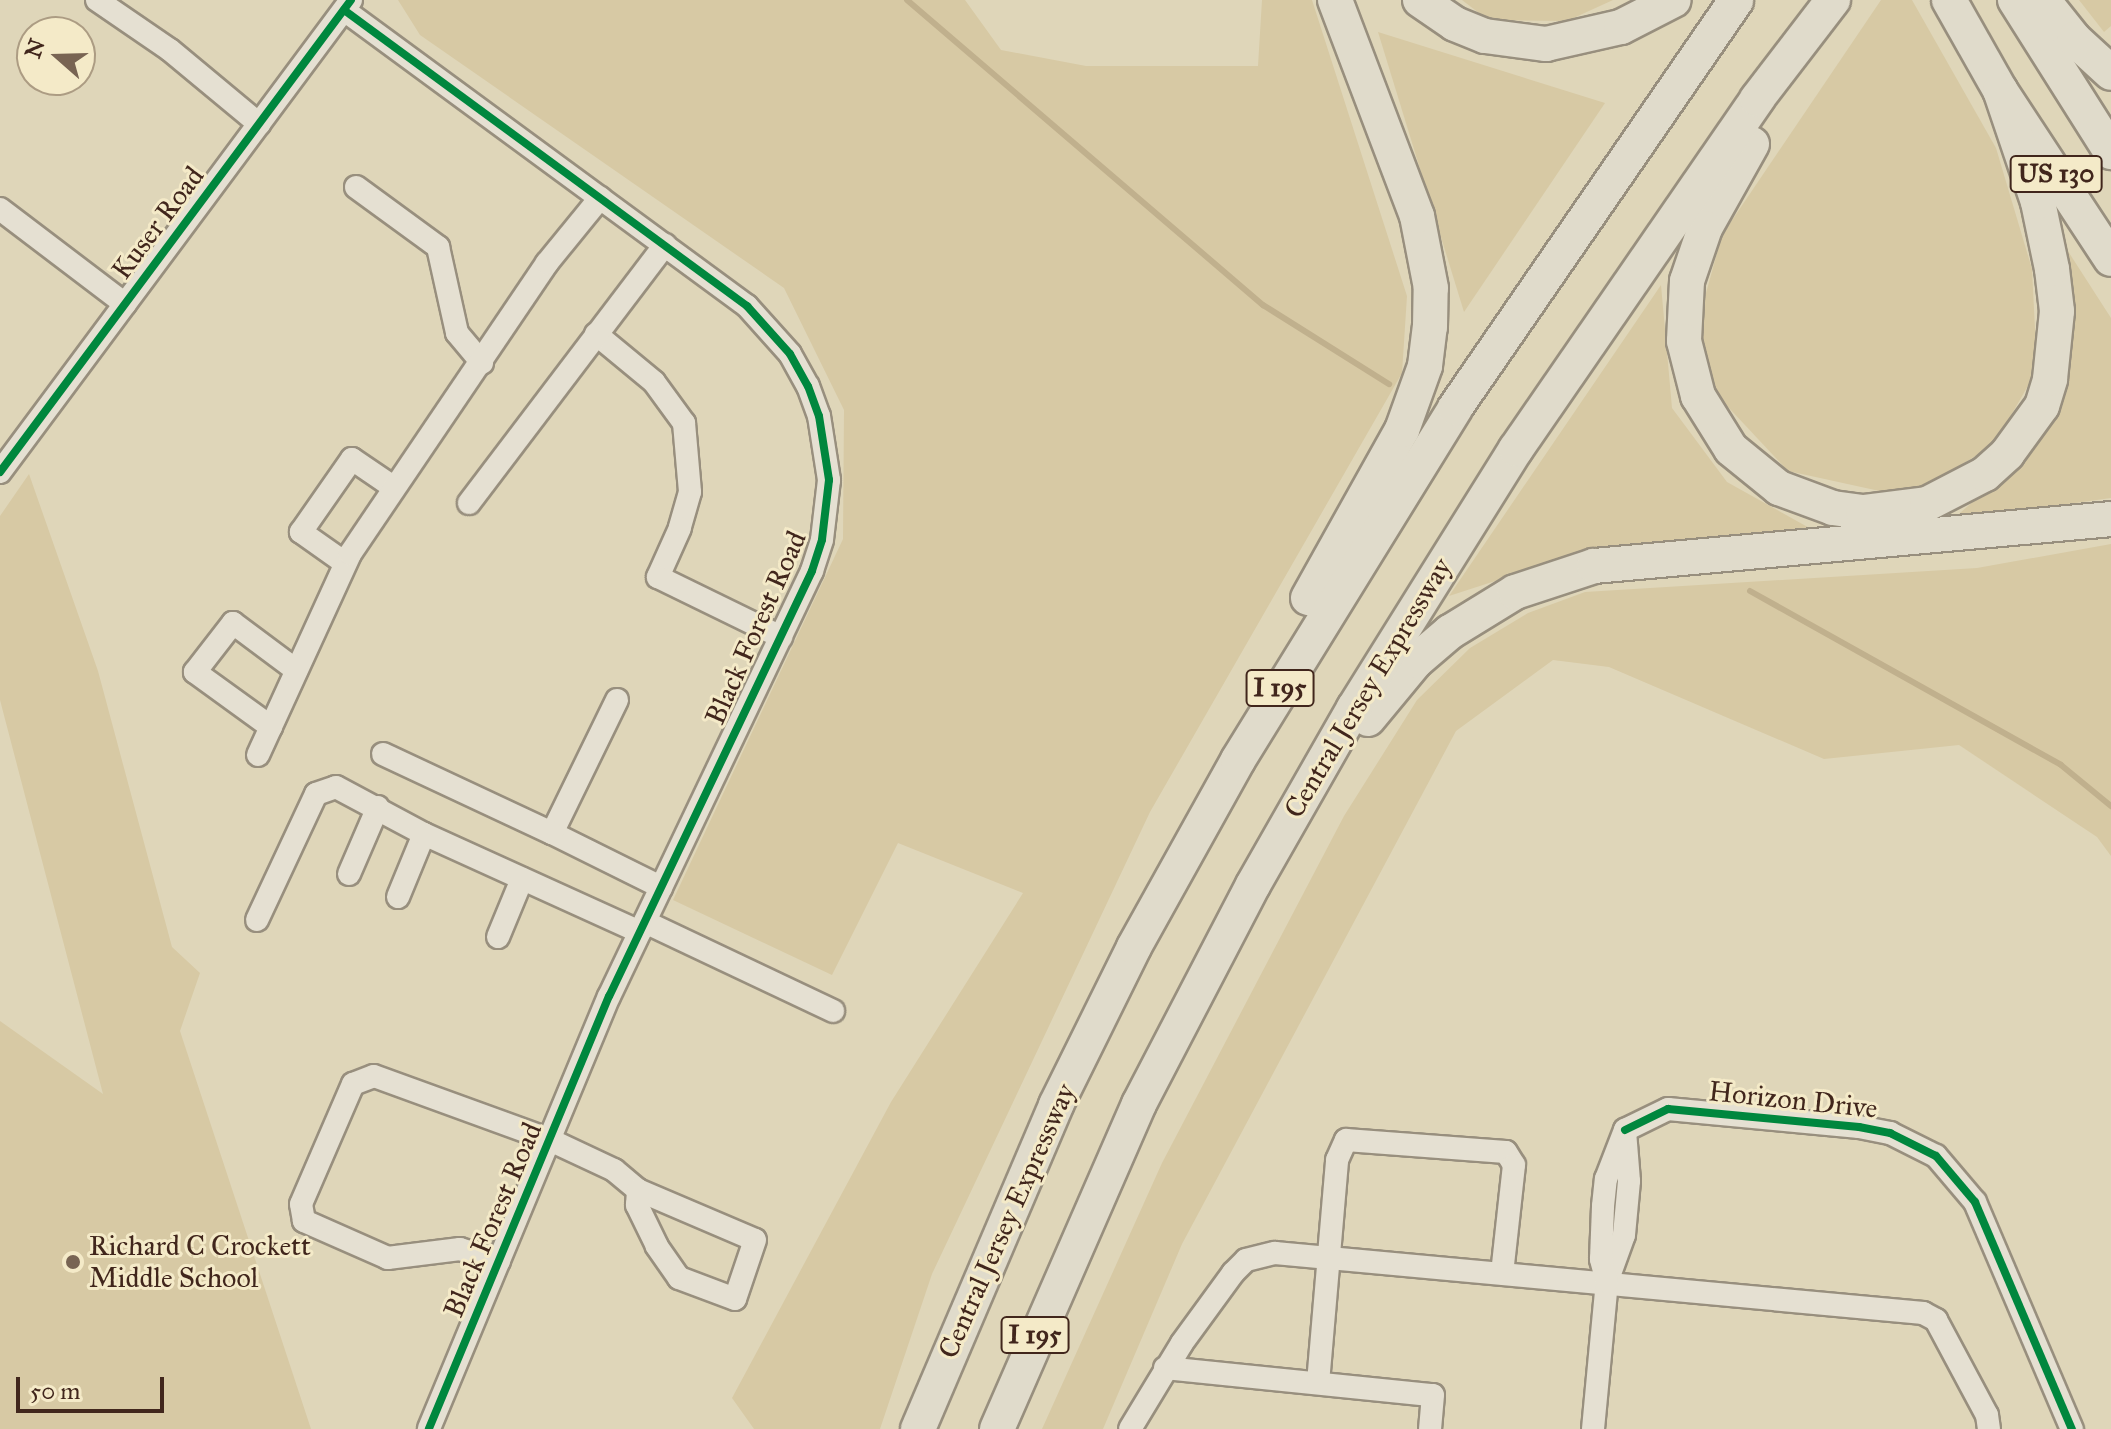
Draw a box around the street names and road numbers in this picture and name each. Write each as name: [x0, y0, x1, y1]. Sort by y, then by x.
road number: US 130: [2008, 152, 2104, 196]
street label: Kuser Road: [105, 160, 211, 286]
street label: Black Forest Road: [698, 526, 814, 730]
street label: Central Jersey Expressway: [1277, 552, 1459, 824]
road number: I 195: [1244, 666, 1316, 710]
street label: Horizon Drive: [1707, 1074, 1879, 1126]
street label: Central Jersey Expressway: [931, 1078, 1083, 1364]
street label: Black Forest Road: [437, 1118, 549, 1322]
road number: I 195: [999, 1313, 1071, 1357]

